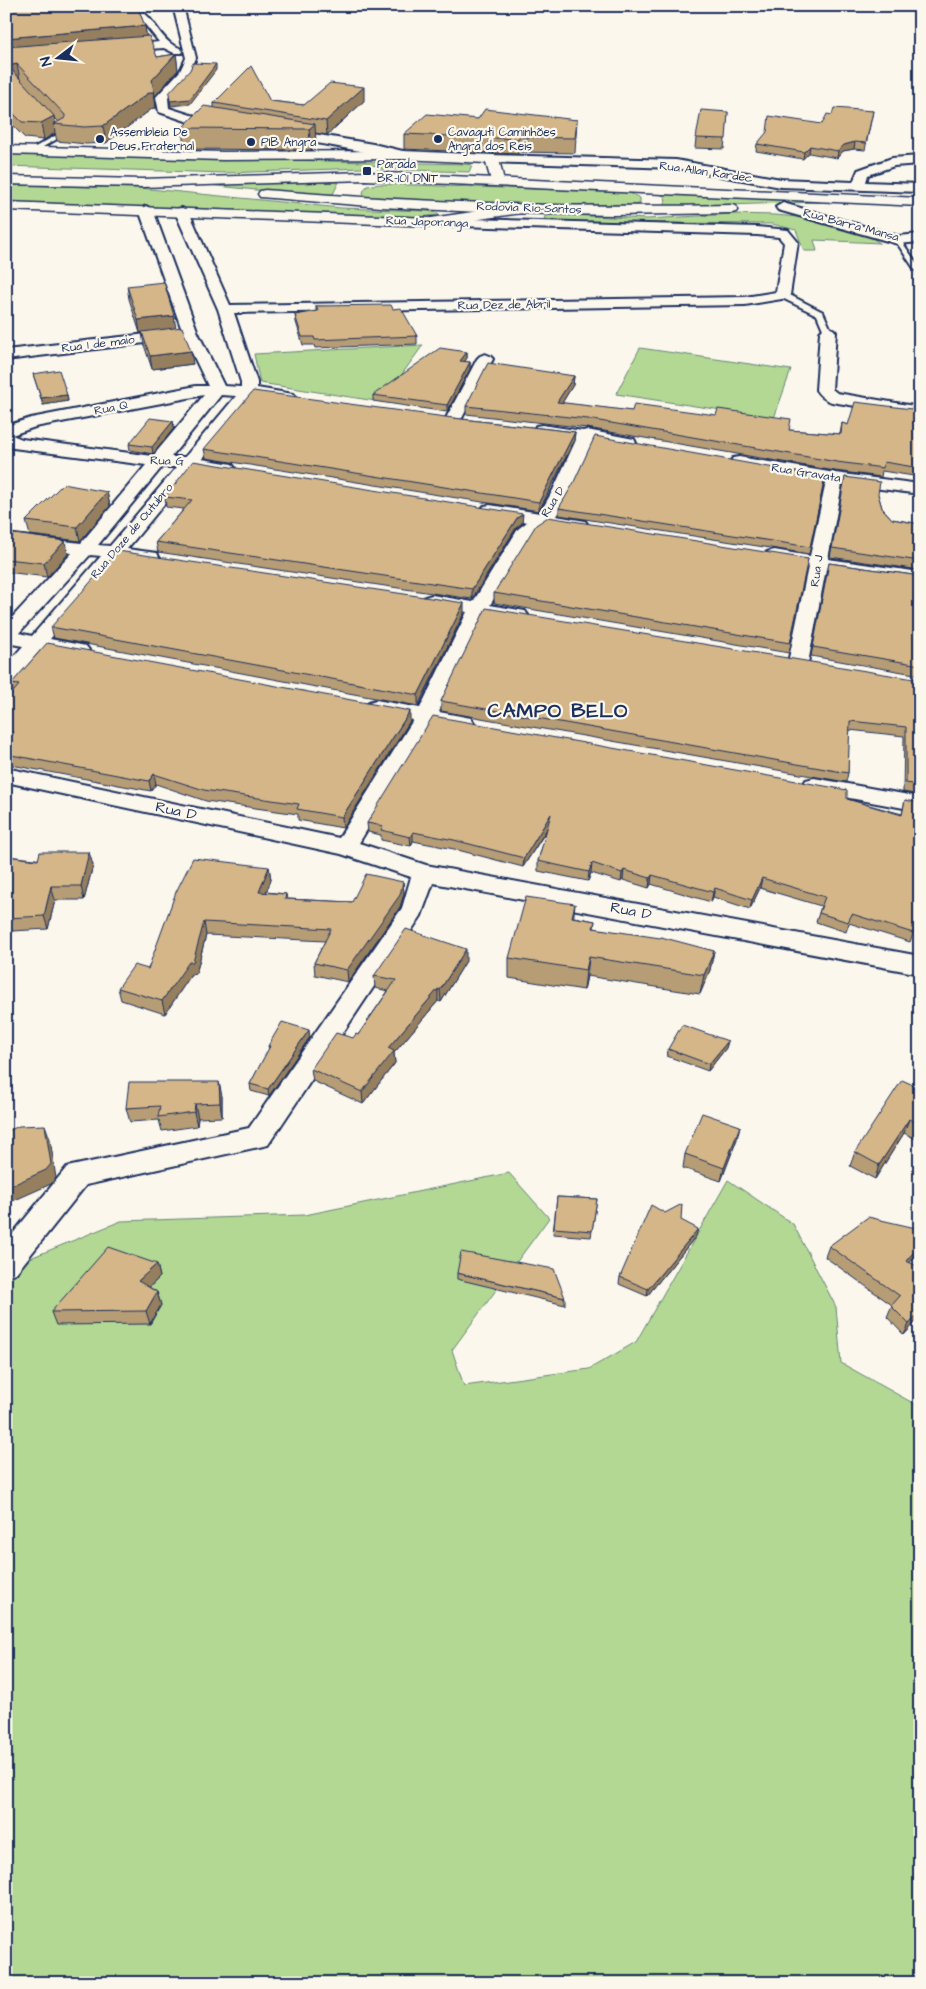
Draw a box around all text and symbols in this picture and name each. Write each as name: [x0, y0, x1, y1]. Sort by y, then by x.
north arrow: [32, 32, 82, 82]
text: N: [36, 54, 57, 68]
place label: Assembleia De Deus Fraternal: [110, 124, 194, 155]
place label: Cavaguti Caminhões Angra dos Reis: [448, 124, 556, 156]
marker: Assembleia De Deus Fraternal: [94, 133, 106, 145]
marker: Cavaguti Caminhões Angra dos Reis: [432, 133, 444, 145]
place label: PIB Angra: [261, 134, 316, 152]
marker: PIB Angra: [245, 136, 257, 148]
place label: Parada BR-101 DNIT: [377, 156, 438, 187]
street label: Rua Allan Kardec: [658, 157, 754, 187]
marker: Parada BR-101 DNIT: [361, 165, 373, 177]
street label: Rodovia Rio-Santos: [476, 198, 582, 218]
street label: Rua Barra Mansa: [801, 204, 901, 246]
street label: Rua Japoranga: [385, 212, 469, 233]
street label: Rua Dez de Abril: [457, 296, 551, 314]
street label: Rua 1 de maio: [61, 331, 136, 357]
street label: Rua Q: [93, 396, 130, 420]
street label: Rua G: [150, 452, 185, 470]
street label: Rua Gravata: [770, 459, 842, 487]
street label: Rua Doze de Outubro: [87, 479, 177, 582]
street label: Rua D: [537, 483, 569, 521]
street label: Rua J: [806, 553, 828, 588]
district label: CAMPO BELO: [488, 697, 628, 725]
street label: Rua D: [153, 796, 199, 826]
street label: Rua D: [609, 897, 654, 925]

